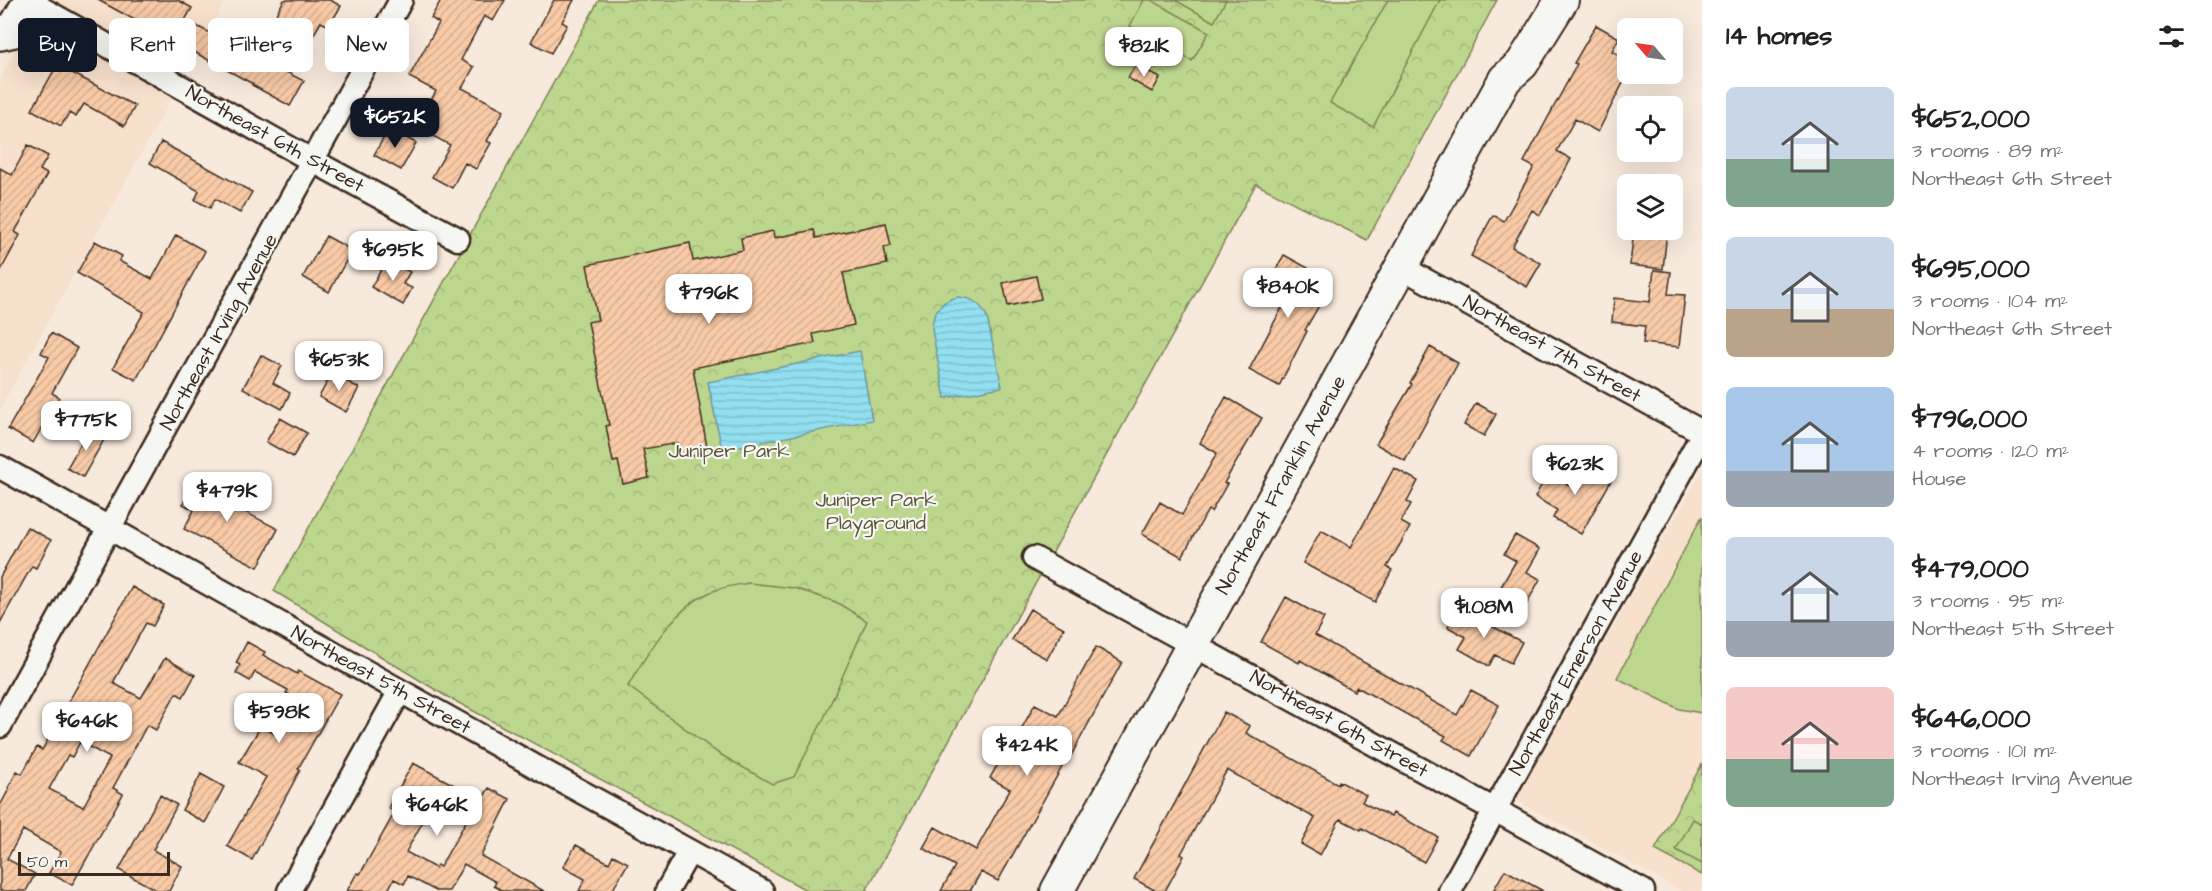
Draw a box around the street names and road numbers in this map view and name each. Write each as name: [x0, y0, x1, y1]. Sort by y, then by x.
street label: Northeast 6th Street: [181, 78, 369, 200]
street label: Northeast Irving Avenue: [153, 229, 286, 436]
street label: Northeast 7th Street: [1458, 288, 1646, 410]
street label: Northeast Franklin Avenue: [1209, 370, 1353, 600]
street label: Northeast Emerson Avenue: [1502, 545, 1650, 781]
street label: Northeast 5th Street: [286, 619, 476, 741]
street label: Northeast 6th Street: [1245, 663, 1433, 785]

